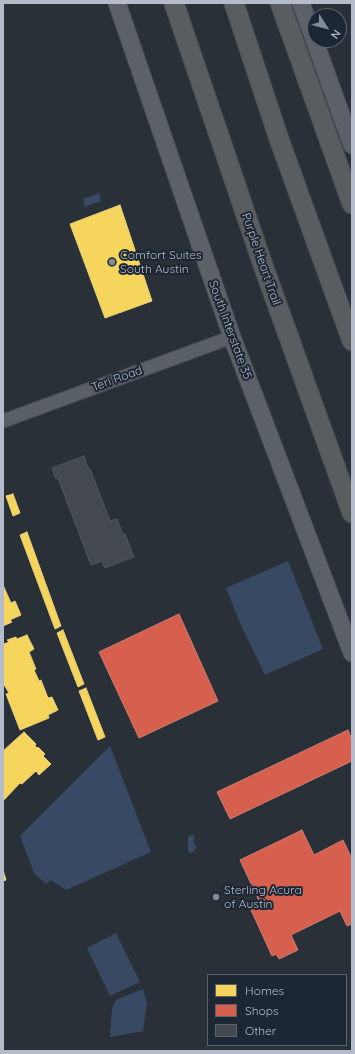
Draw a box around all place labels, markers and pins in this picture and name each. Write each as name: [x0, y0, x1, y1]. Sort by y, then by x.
place label: Comfort Suites South Austin: [120, 248, 202, 276]
marker: Comfort Suites South Austin: [107, 257, 117, 267]
place label: Sterling Acura of Austin: [224, 883, 302, 911]
marker: Sterling Acura of Austin: [211, 892, 221, 902]

